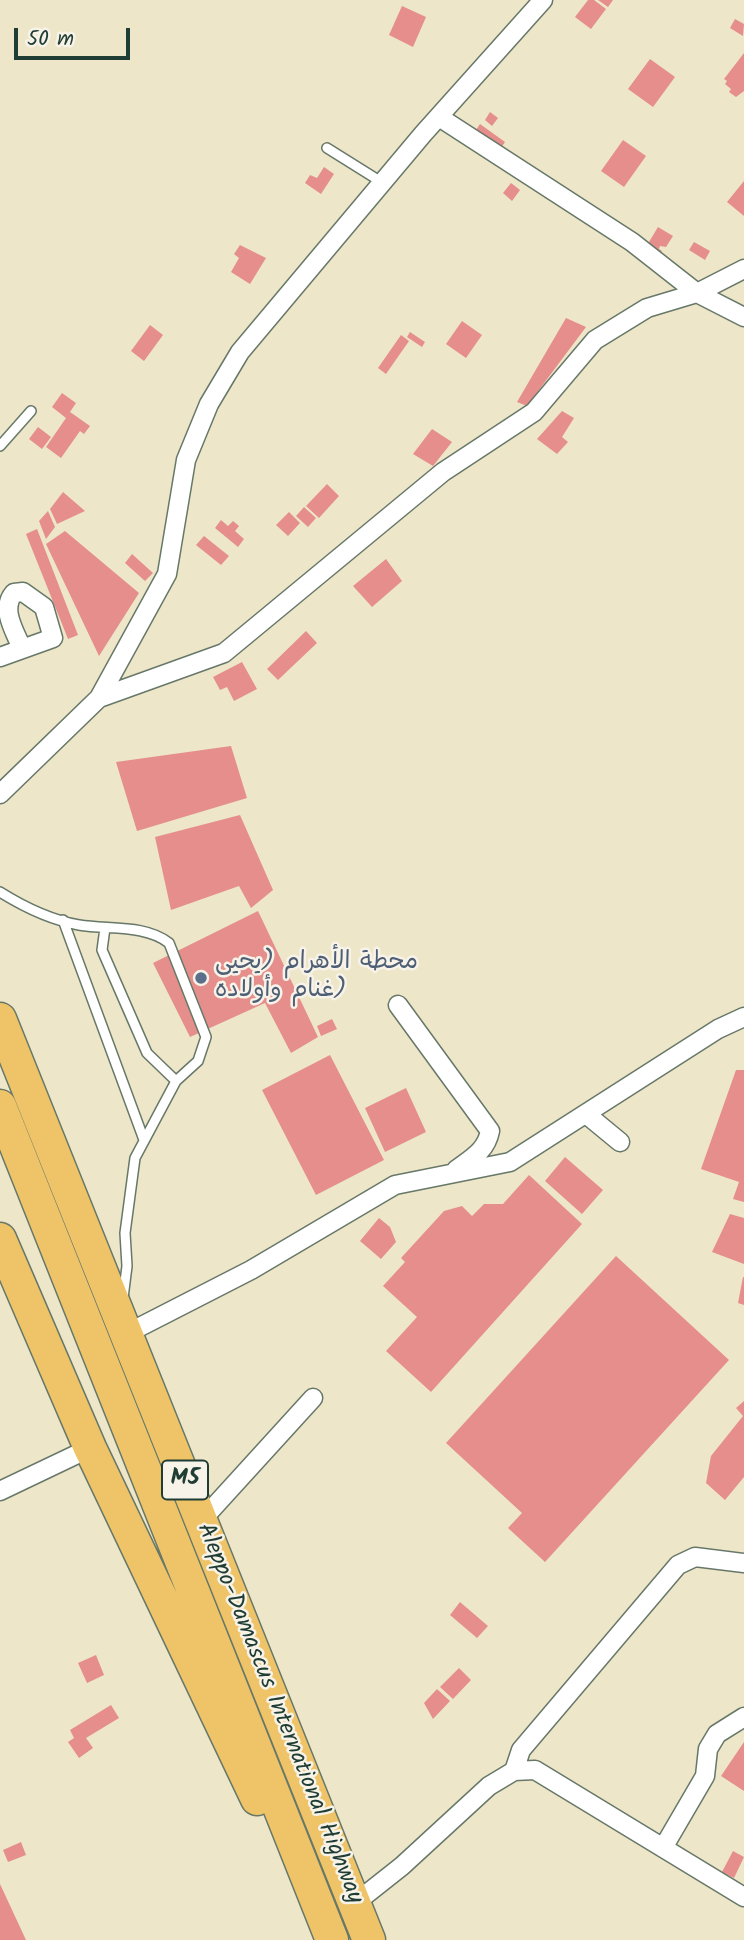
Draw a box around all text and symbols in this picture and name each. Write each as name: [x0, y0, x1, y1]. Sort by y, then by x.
scale bar: [18, 14, 133, 58]
text: 50 m: [27, 23, 74, 56]
place label: محطة الأهرام (يحيى غنام وأولاده): [215, 950, 418, 1006]
marker: محطة الأهرام (يحيى غنام وأولاده): [193, 970, 209, 986]
road number: M5: [162, 1460, 208, 1499]
street label: Aleppo-Damascus International Highway: [188, 1519, 368, 1909]

